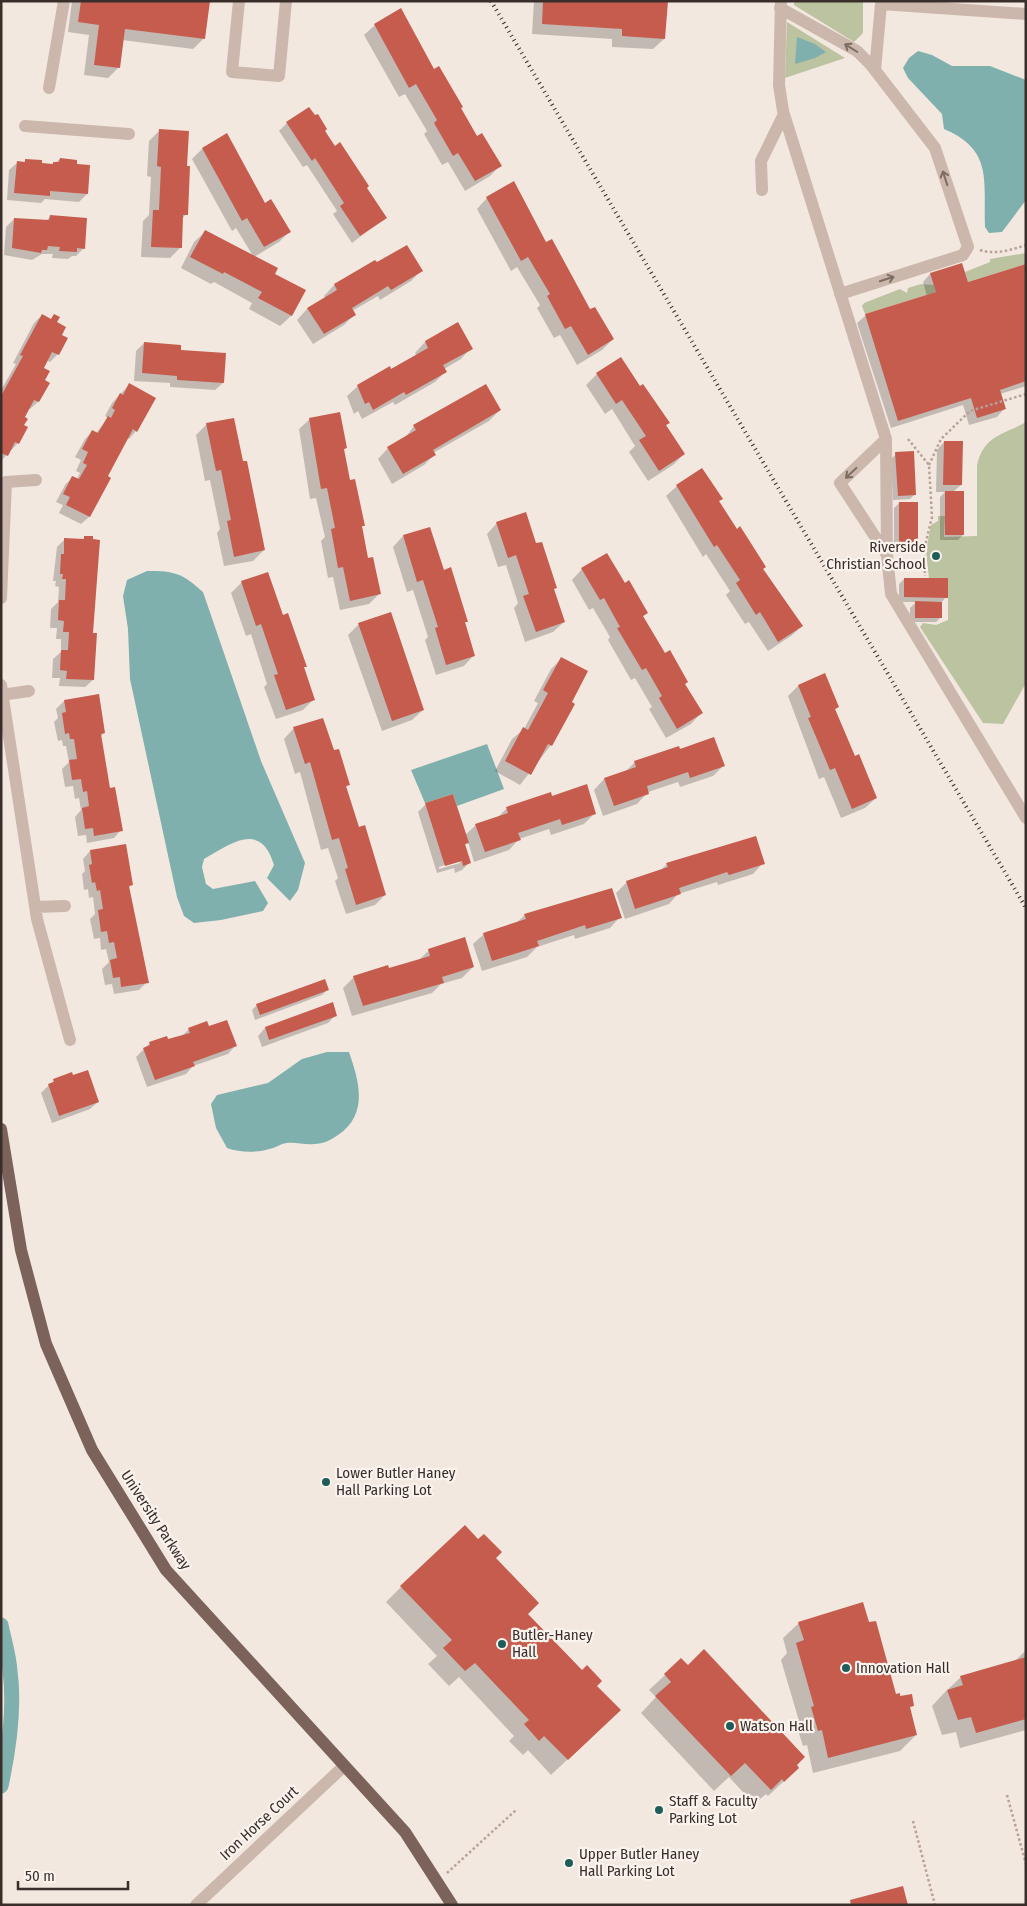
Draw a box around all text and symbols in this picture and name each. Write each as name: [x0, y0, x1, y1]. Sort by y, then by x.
one-way arrow: [844, 43, 858, 53]
one-way arrow: [939, 170, 949, 186]
one-way arrow: [879, 274, 894, 283]
one-way arrow: [845, 467, 857, 479]
place label: Riverside Christian School: [826, 538, 926, 573]
marker: Riverside Christian School: [930, 550, 942, 562]
place label: Lower Butler Haney Hall Parking Lot: [336, 1464, 456, 1499]
street label: University Parkway: [117, 1467, 195, 1573]
marker: Lower Butler Haney Hall Parking Lot: [320, 1476, 332, 1488]
place label: Butler-Haney Hall: [512, 1626, 593, 1661]
marker: Butler-Haney Hall: [496, 1638, 508, 1650]
place label: Innovation Hall: [856, 1659, 950, 1677]
marker: Innovation Hall: [840, 1662, 852, 1674]
place label: Watson Hall: [740, 1717, 813, 1735]
marker: Watson Hall: [724, 1720, 736, 1732]
street label: Iron Horse Court: [216, 1782, 302, 1864]
place label: Staff & Faculty Parking Lot: [669, 1792, 758, 1827]
marker: Staff & Faculty Parking Lot: [653, 1804, 665, 1816]
place label: Upper Butler Haney Hall Parking Lot: [579, 1845, 700, 1880]
marker: Upper Butler Haney Hall Parking Lot: [563, 1857, 575, 1869]
scale bar: [18, 1858, 128, 1890]
text: 50 m: [25, 1867, 55, 1885]

